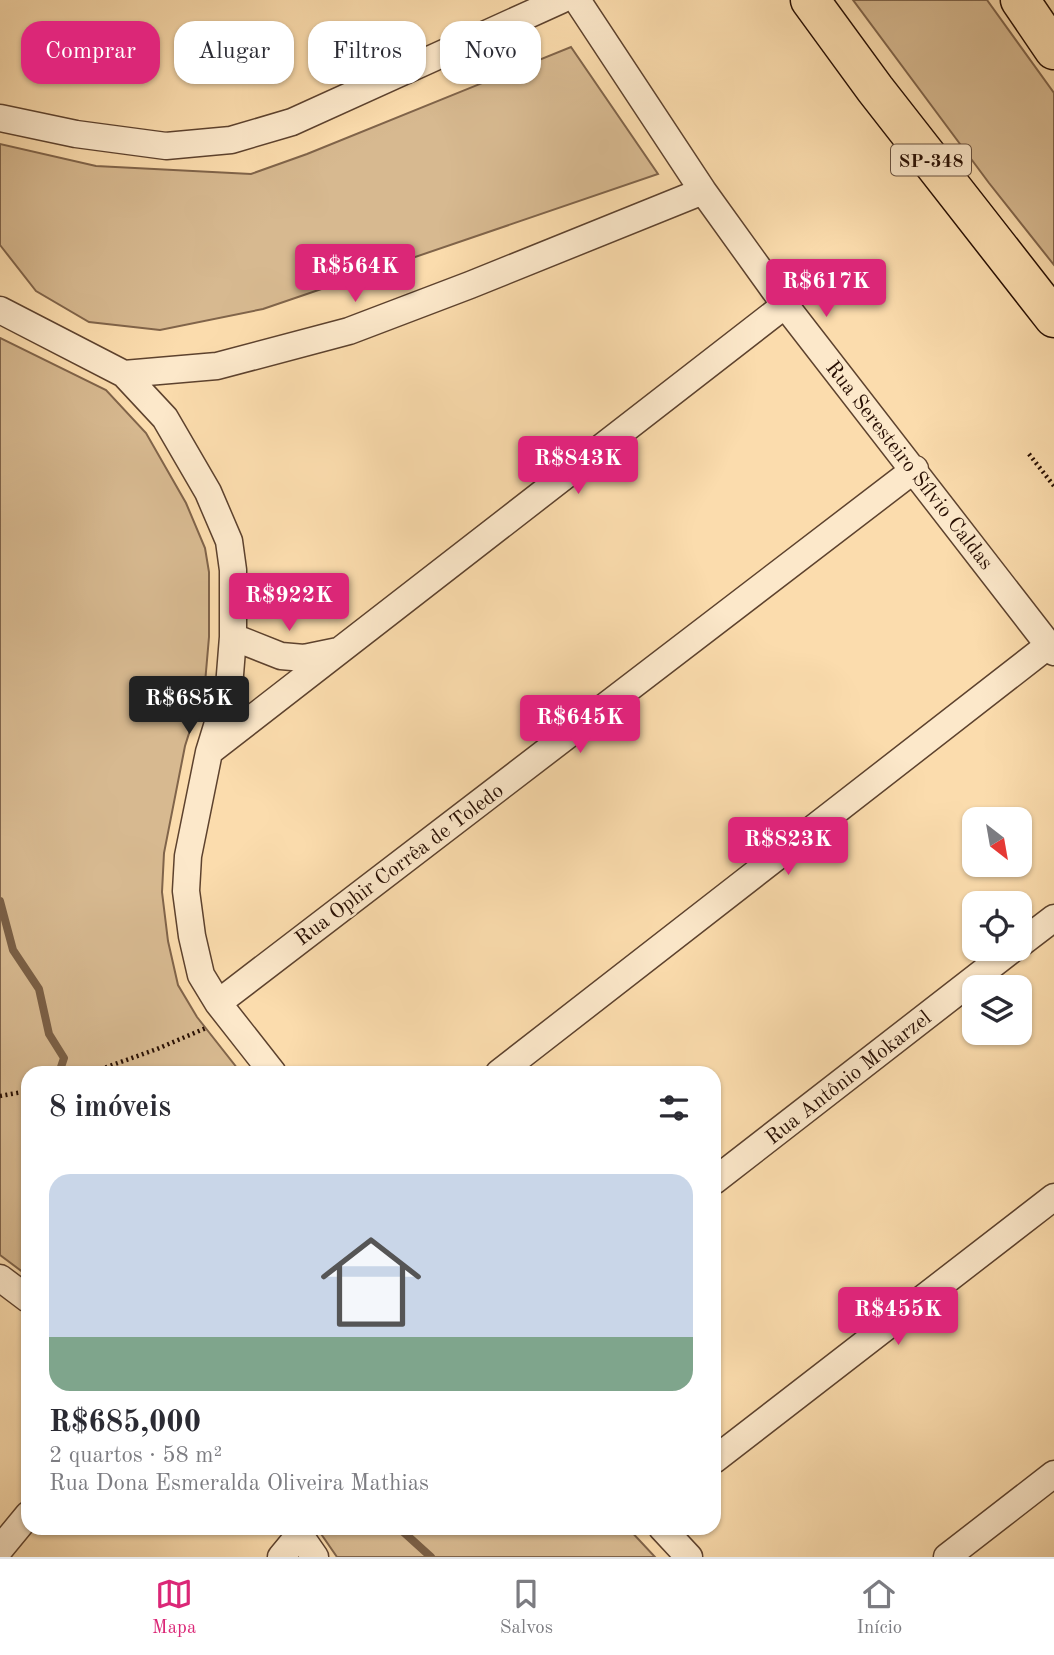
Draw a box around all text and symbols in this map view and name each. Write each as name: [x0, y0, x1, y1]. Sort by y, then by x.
chip: Comprar: [21, 21, 160, 84]
chip: Alugar: [174, 21, 294, 84]
chip: Filtros: [308, 21, 426, 84]
chip: Novo: [440, 21, 541, 84]
road number: SP-348: [891, 144, 971, 176]
pin: R$564K: [298, 244, 412, 304]
text: R$564K: [311, 255, 399, 278]
pin: R$617K: [769, 260, 883, 319]
text: R$617K: [782, 270, 870, 293]
street label: Rua Seresteiro Sílvio Caldas: [821, 358, 997, 574]
pin: R$843K: [521, 436, 635, 496]
text: R$843K: [534, 447, 622, 470]
pin: R$922K: [232, 574, 346, 633]
text: R$922K: [245, 584, 333, 607]
pin: R$685K: [132, 676, 246, 736]
text: R$685K: [145, 687, 233, 710]
pin: R$645K: [523, 696, 637, 755]
text: R$645K: [536, 706, 624, 729]
street label: Rua Ophir Corrêa de Toledo: [292, 780, 508, 950]
north arrow: [962, 807, 1032, 877]
map controls: [962, 807, 1032, 1045]
pin: R$823K: [731, 818, 845, 877]
text: R$823K: [744, 828, 832, 851]
button: locate: [962, 891, 1032, 961]
button: layers: [962, 975, 1032, 1045]
street label: Rua Antônio Mokarzel: [762, 1007, 936, 1149]
icon: filters: [655, 1089, 693, 1127]
text: 8 imóveis: [49, 1093, 171, 1123]
icon: home: [308, 1219, 434, 1345]
pin: R$455K: [841, 1288, 955, 1347]
text: R$455K: [854, 1298, 942, 1321]
text: R$685,000: [49, 1408, 201, 1438]
text: 2 quartos · 58 m²: [49, 1444, 222, 1467]
text: Rua Dona Esmeralda Oliveira Mathias: [49, 1472, 429, 1495]
tab: Mapa: [152, 1575, 196, 1640]
tab: Salvos: [500, 1575, 553, 1640]
tab: Início: [857, 1575, 902, 1640]

